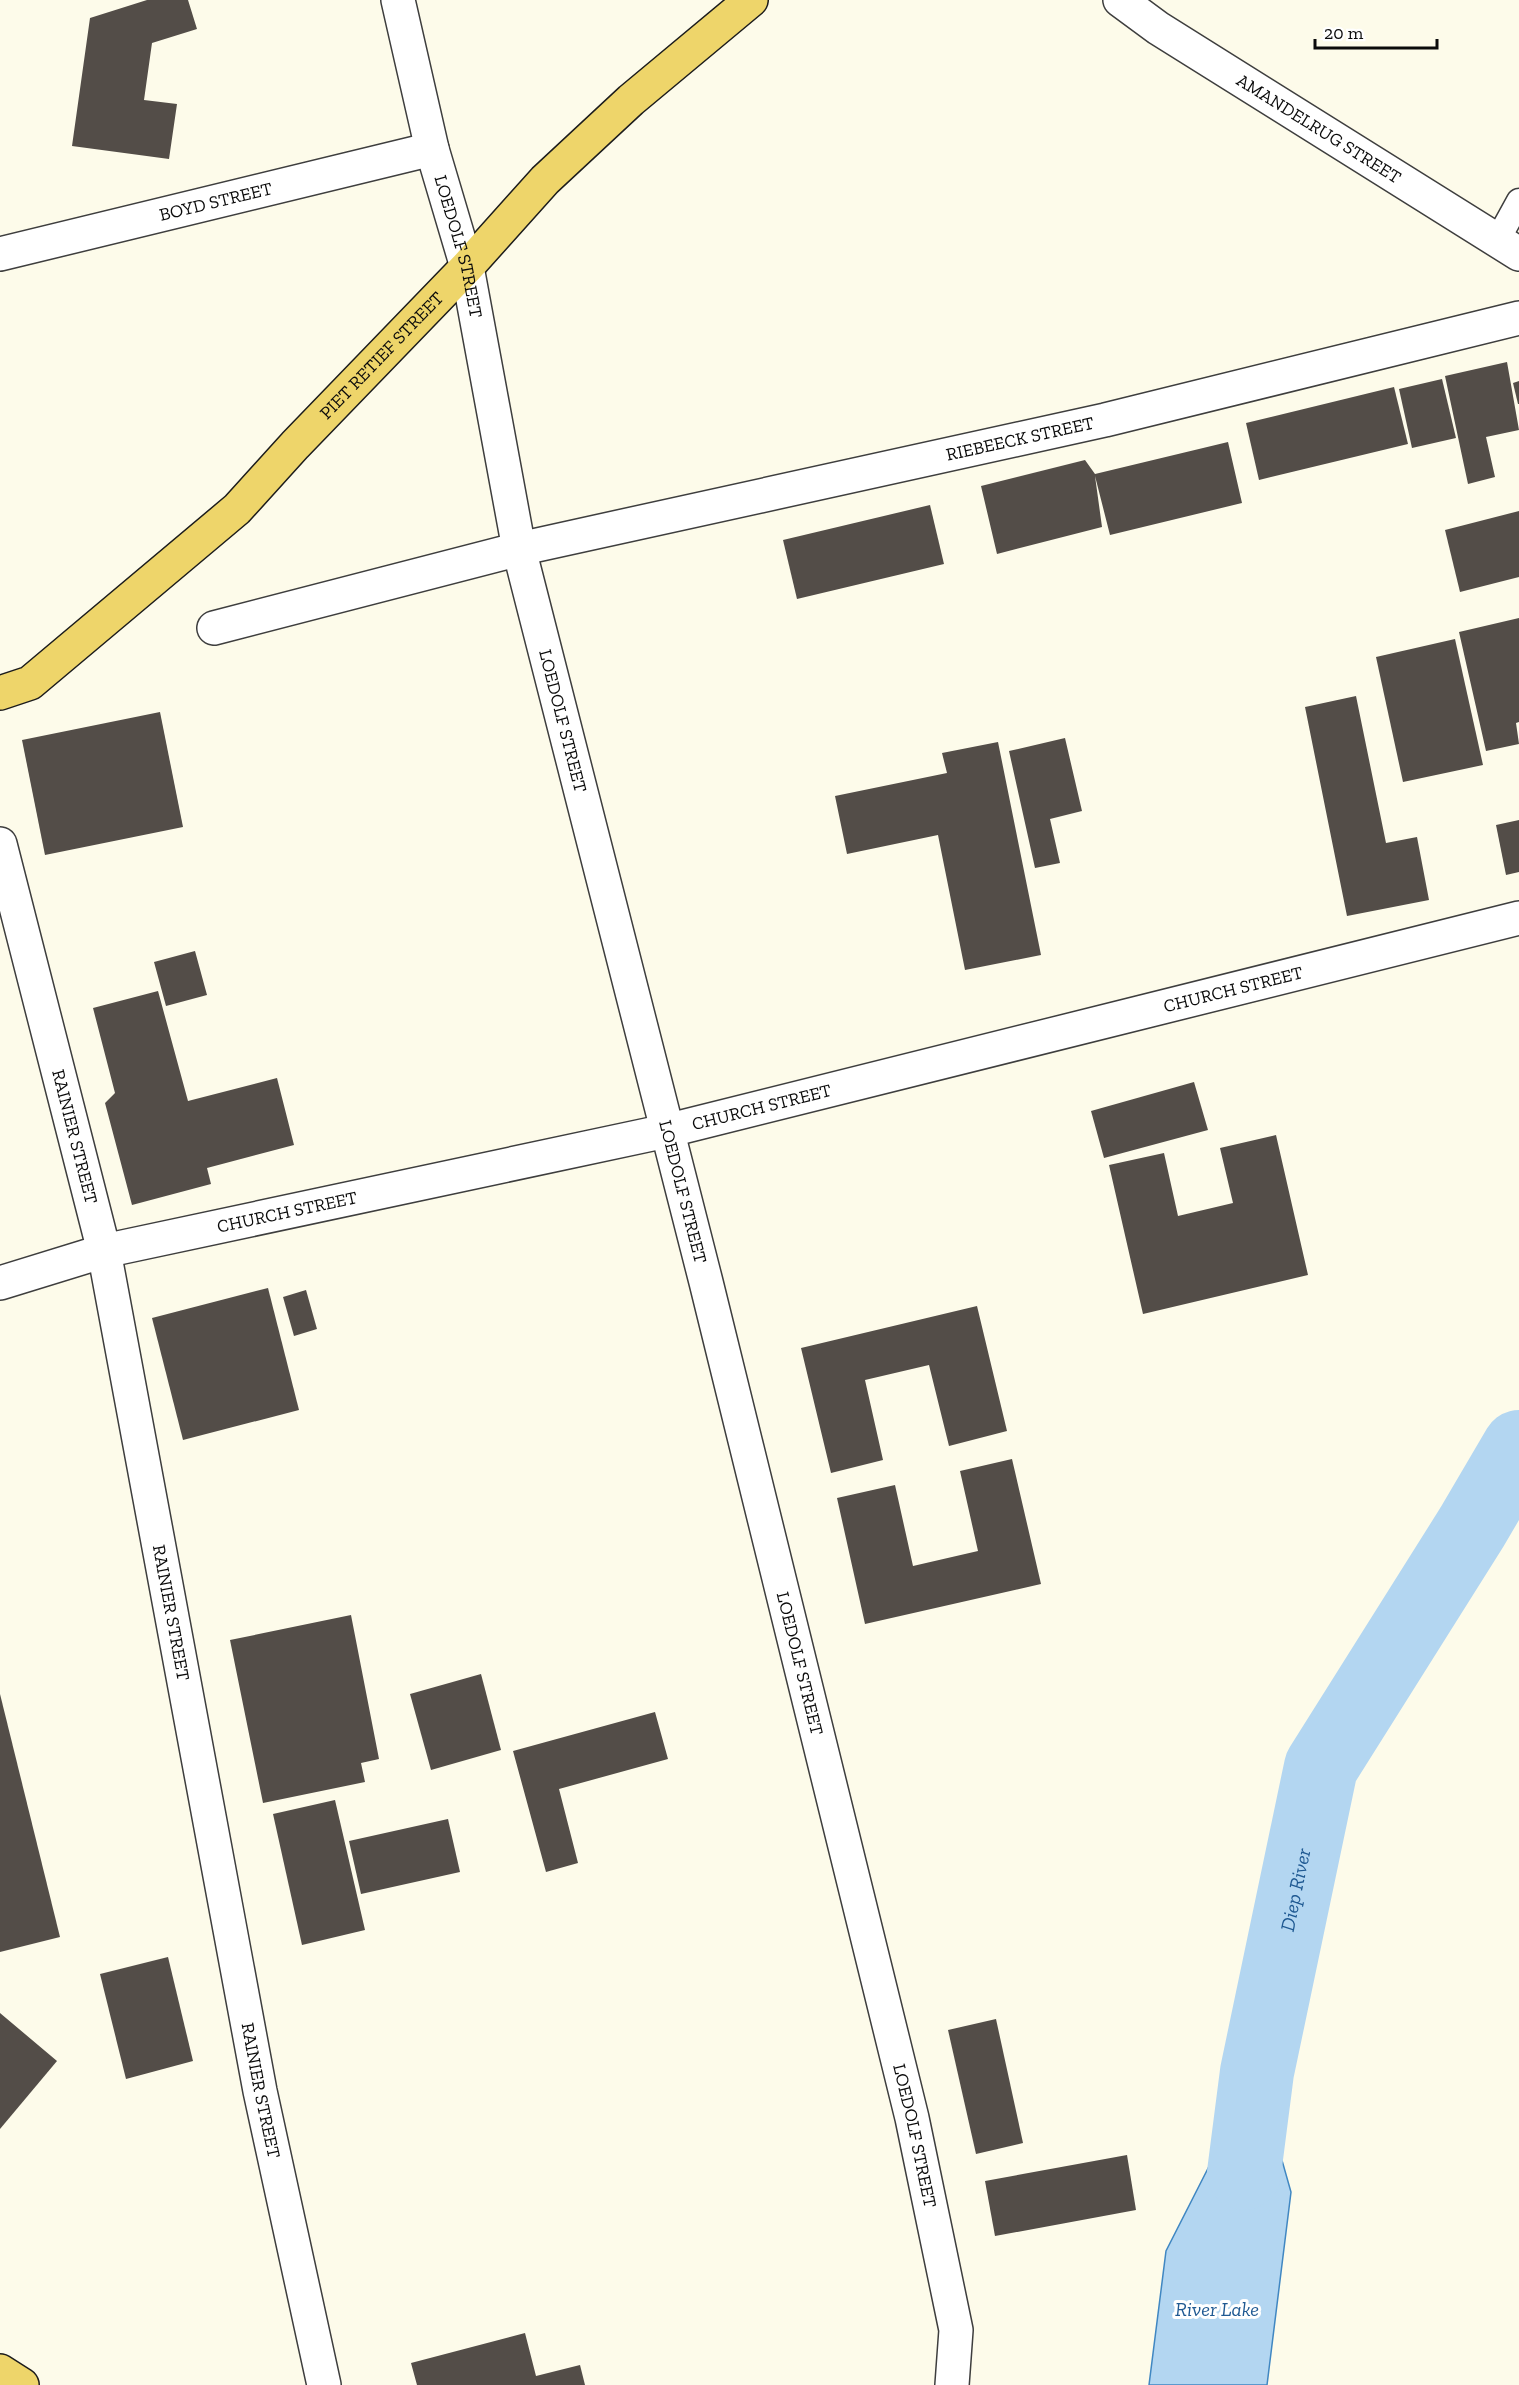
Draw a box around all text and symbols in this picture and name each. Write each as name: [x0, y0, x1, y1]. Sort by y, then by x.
scale bar: [1315, 12, 1436, 50]
text: 20 m: [1324, 22, 1364, 44]
street label: AMANDELRUG STREET: [1233, 69, 1405, 188]
street label: LOEDOLF STREET: [429, 173, 487, 320]
street label: BOYD STREET: [157, 177, 274, 226]
street label: PIET RETIEF STREET: [315, 287, 448, 424]
street label: RIEBEECK STREET: [944, 412, 1096, 466]
street label: LOEDOLF STREET: [534, 647, 592, 795]
street label: CHURCH STREET: [1161, 961, 1305, 1017]
street label: RAINIER STREET: [47, 1067, 102, 1206]
street label: CHURCH STREET: [690, 1079, 833, 1135]
street label: LOEDOLF STREET: [654, 1118, 712, 1266]
street label: CHURCH STREET: [215, 1186, 359, 1238]
street label: RAINIER STREET: [148, 1543, 195, 1682]
street label: LOEDOLF STREET: [772, 1590, 828, 1737]
water label: Diep River: [1275, 1846, 1316, 1934]
street label: RAINIER STREET: [237, 2021, 285, 2160]
street label: LOEDOLF STREET: [888, 2061, 941, 2210]
water label: River Lake: [1175, 2297, 1259, 2321]

